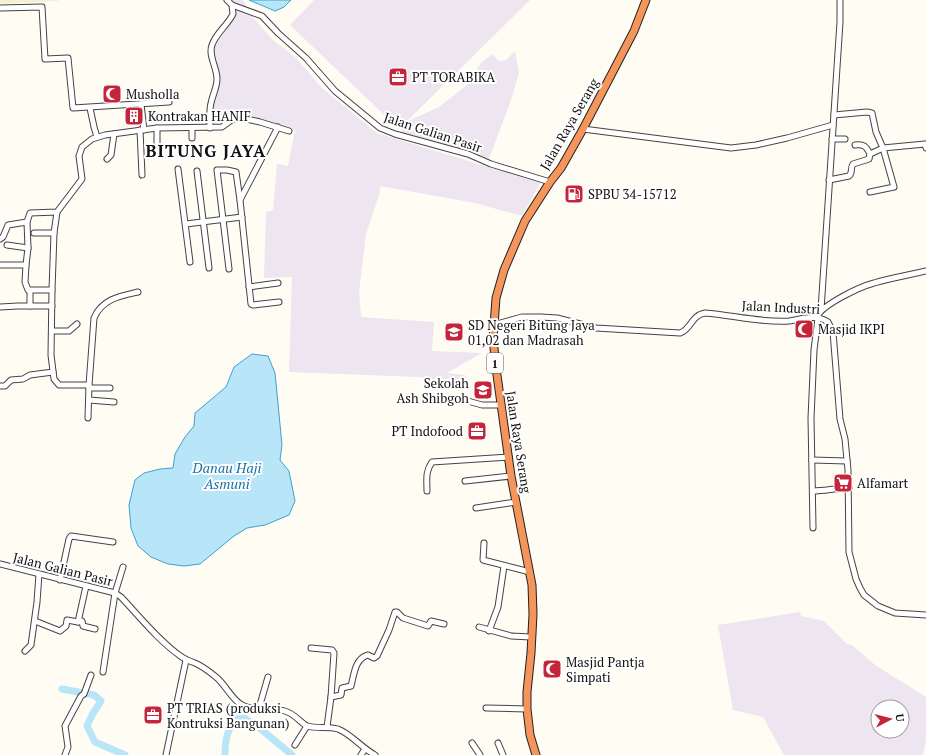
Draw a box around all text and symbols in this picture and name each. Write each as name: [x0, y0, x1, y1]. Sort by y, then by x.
office icon: PT TORABIKA: [387, 66, 409, 88]
place label: PT TORABIKA: [412, 68, 495, 86]
street label: Jalan Raya Serang: [535, 75, 603, 173]
mosque icon: Musholla: [101, 83, 123, 105]
place label: Musholla: [126, 85, 180, 103]
building icon: Kontrakan HANIF: [123, 105, 145, 127]
place label: Kontrakan HANIF: [148, 107, 251, 125]
street label: Jalan Galian Pasir: [382, 108, 484, 156]
district label: BITUNG JAYA: [146, 139, 266, 162]
fuel station icon: SPBU 34-15712: [563, 183, 585, 205]
place label: SPBU 34-15712: [588, 185, 677, 203]
street label: Jalan Industri: [741, 296, 821, 318]
place label: SD Negeri Bitung Jaya 01,02 dan Madrasah: [468, 316, 595, 349]
mosque icon: Masjid IKPI: [793, 318, 815, 340]
place label: Masjid IKPI: [818, 320, 885, 338]
school or university icon: SD Negeri Bitung Jaya 01,02 dan Madrasah: [443, 321, 465, 343]
road number: 1: [487, 353, 503, 373]
place label: Sekolah Ash Shibgoh: [396, 374, 469, 407]
school or university icon: Sekolah Ash Shibgoh: [472, 379, 494, 401]
street label: Jalan Raya Serang: [502, 390, 536, 494]
office icon: PT Indofood: [466, 420, 488, 442]
place label: PT Indofood: [392, 422, 463, 440]
water label: Danau Haji Asmuni: [192, 458, 262, 493]
supermarket icon: Alfamart: [832, 472, 854, 494]
place label: Alfamart: [857, 474, 909, 492]
street label: Jalan Galian Pasir: [11, 548, 115, 590]
place label: Masjid Pantja Simpati: [566, 653, 645, 686]
mosque icon: Masjid Pantja Simpati: [541, 658, 563, 680]
place label: PT TRIAS (produksi Kontruksi Bangunan): [167, 699, 289, 732]
north arrow: [870, 699, 910, 739]
office icon: PT TRIAS (produksi Kontruksi Bangunan): [142, 704, 164, 726]
text: U: [892, 713, 907, 723]

